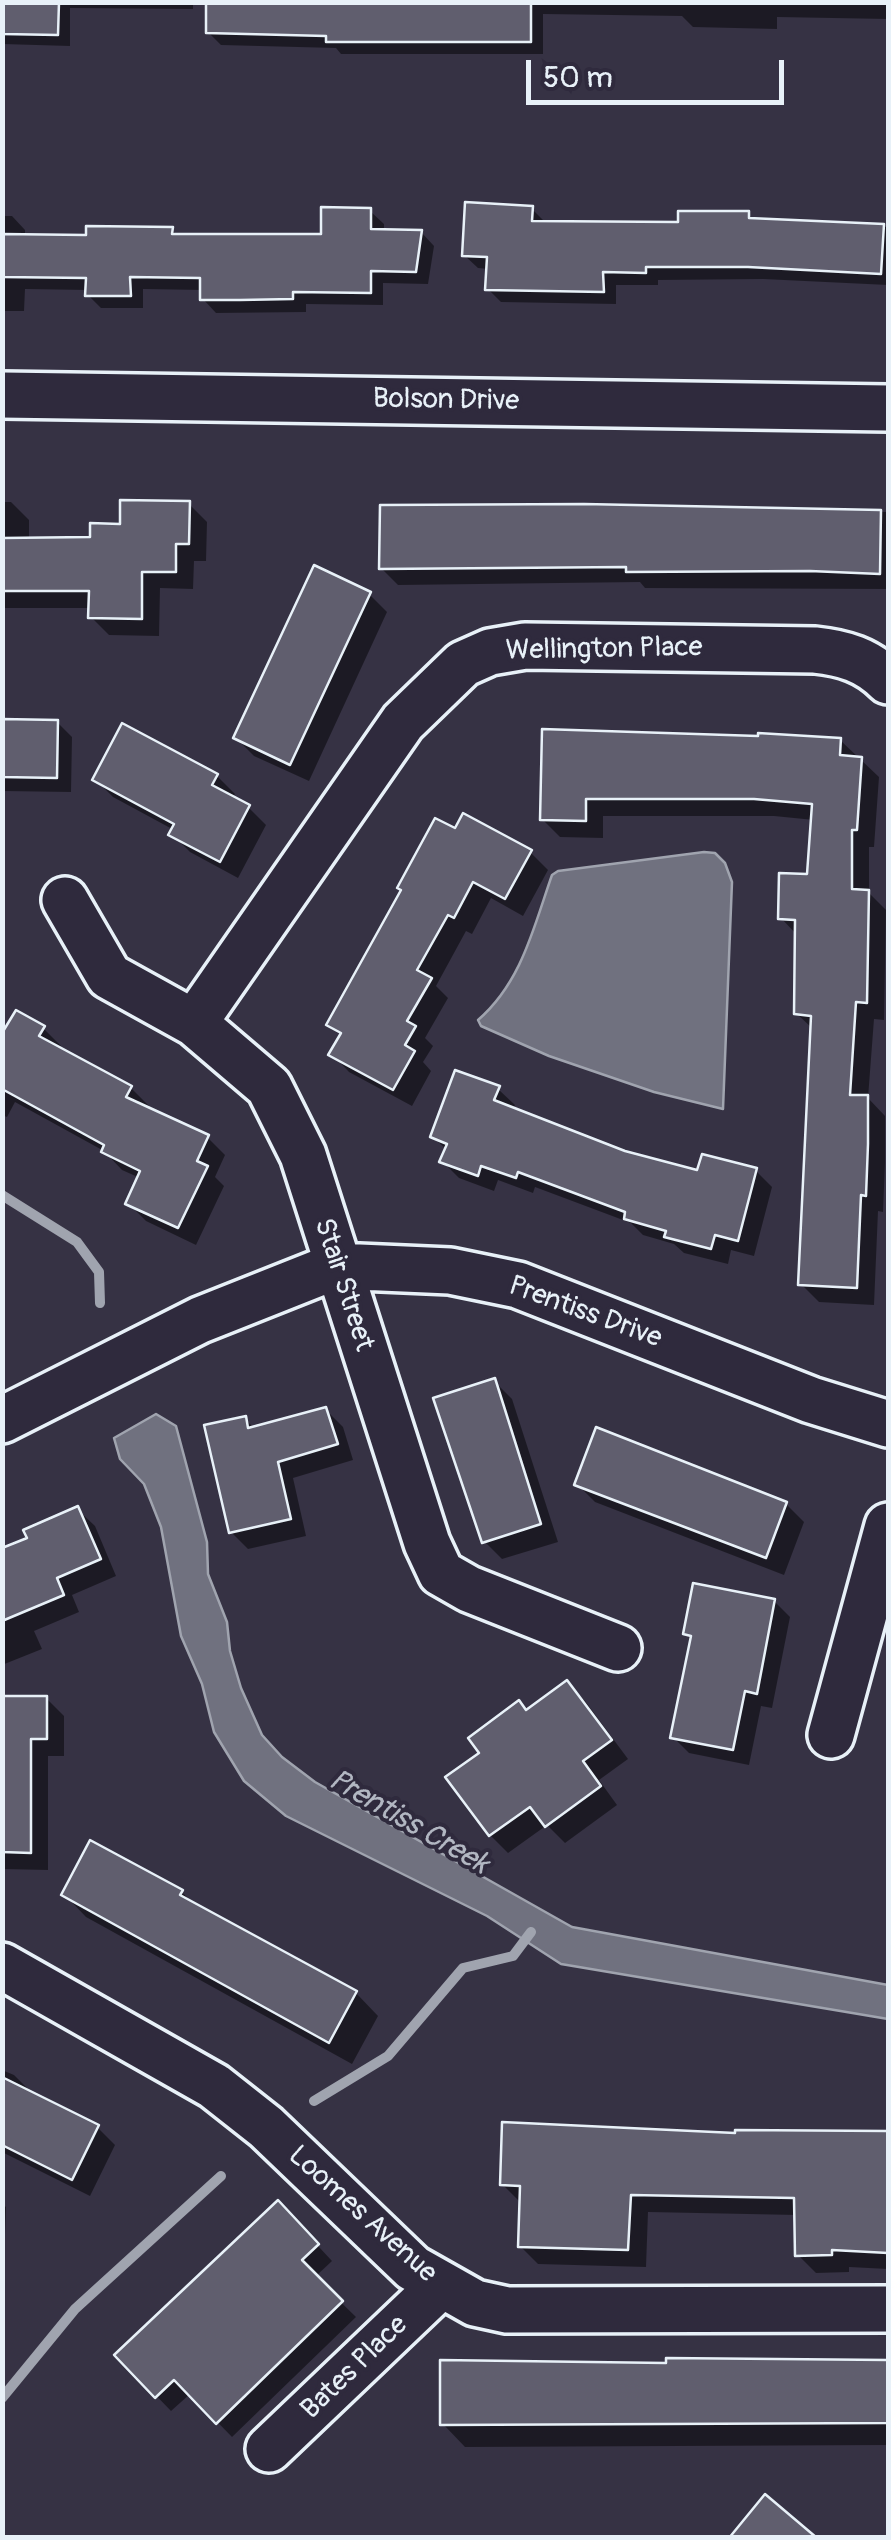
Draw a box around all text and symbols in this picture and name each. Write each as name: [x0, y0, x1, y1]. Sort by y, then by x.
scale bar: [531, 40, 788, 102]
text: 50 m: [543, 59, 613, 96]
street label: Bolson Drive: [372, 383, 520, 419]
street label: Wellington Place: [505, 631, 703, 669]
street label: Stair Street: [306, 1214, 380, 1356]
street label: Prentiss Drive: [504, 1270, 666, 1356]
water label: Prentiss Creek: [322, 1763, 494, 1883]
street label: Loomes Avenue: [281, 2139, 443, 2291]
street label: Bates Place: [295, 2309, 415, 2427]

